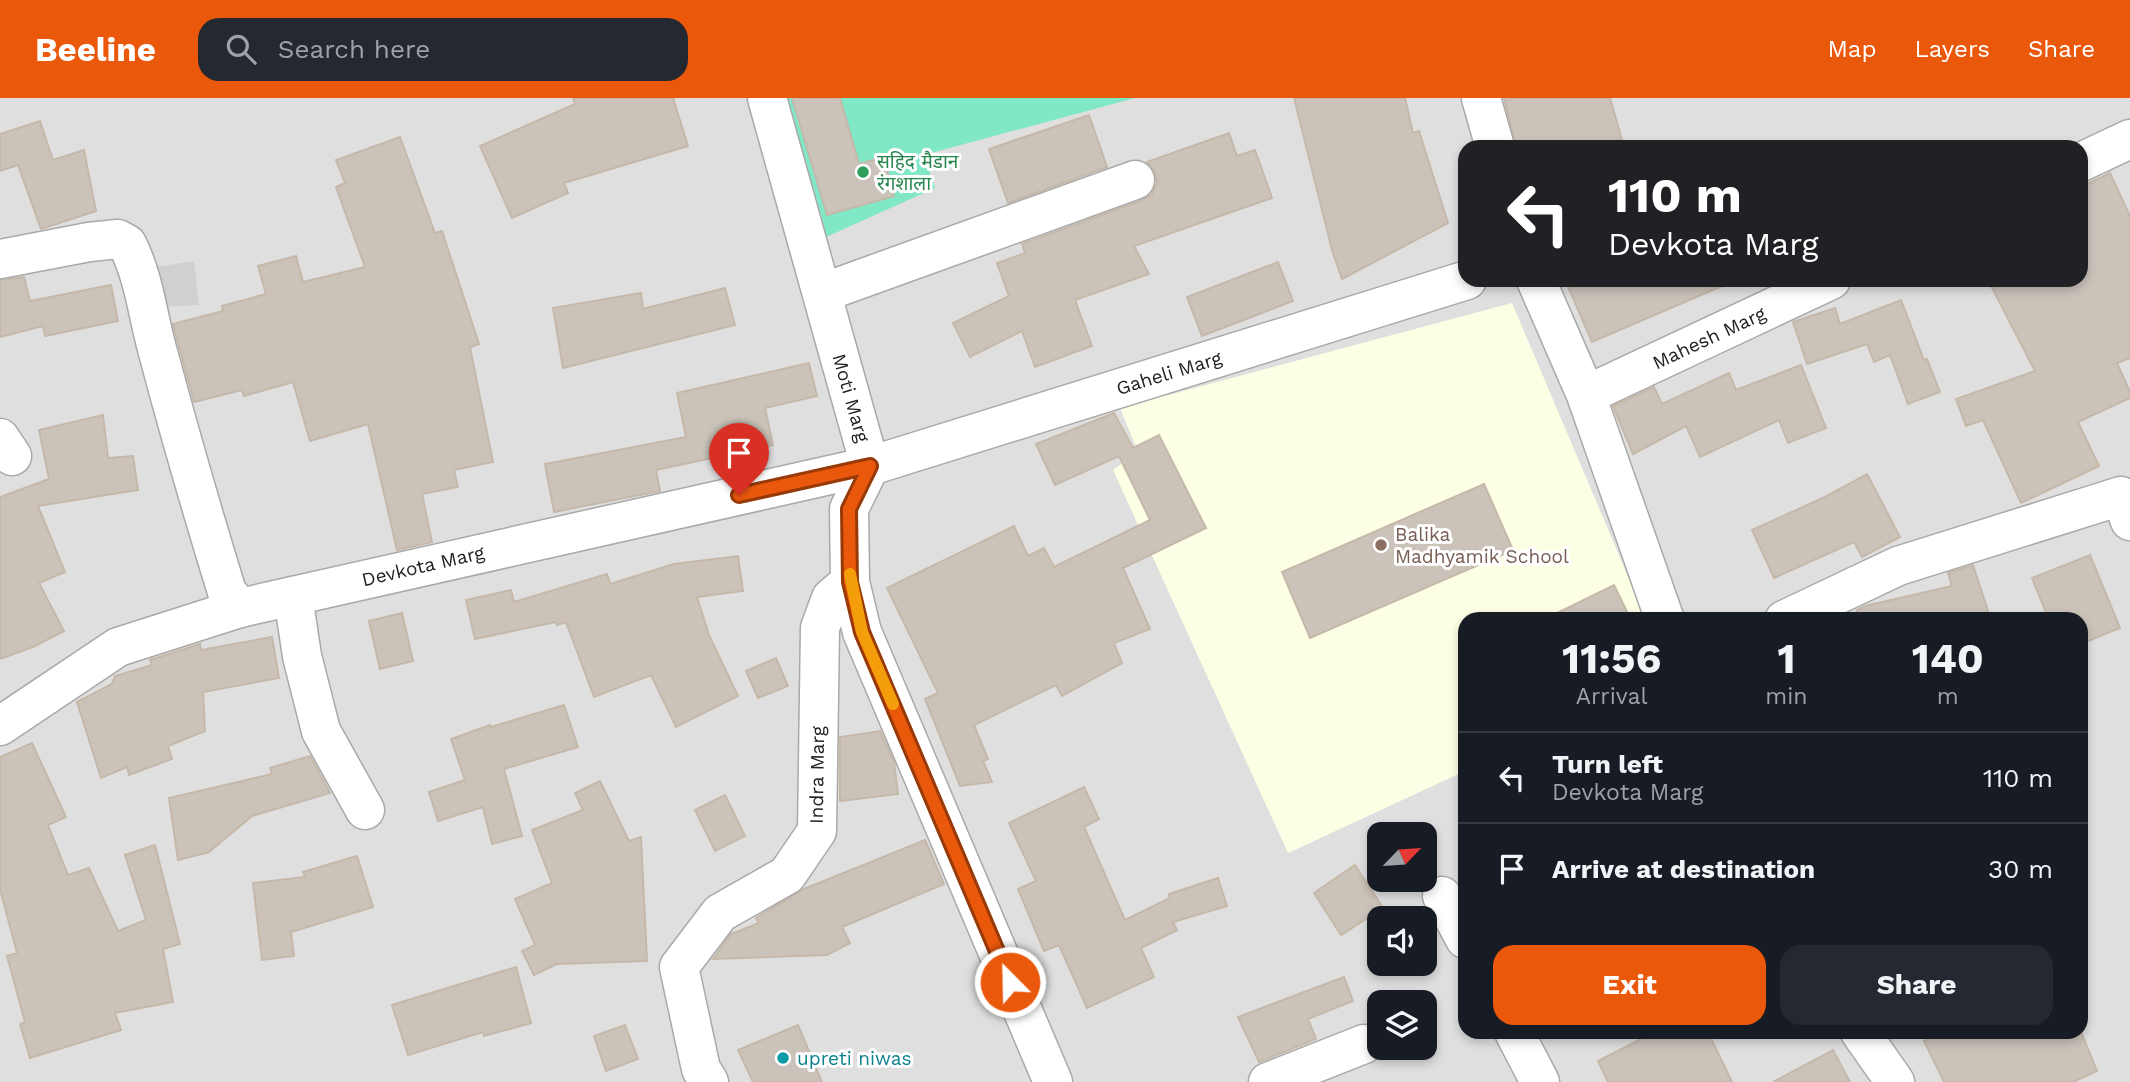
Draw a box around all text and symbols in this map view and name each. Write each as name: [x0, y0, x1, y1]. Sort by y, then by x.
search box: [198, 18, 688, 81]
text: Beeline: [35, 30, 156, 69]
icon: search: [222, 30, 260, 68]
text: Search here: [278, 34, 430, 64]
text: Map: [1828, 35, 1876, 63]
text: Layers: [1914, 35, 1990, 63]
text: Share: [2028, 35, 2095, 63]
place label: सहिद मैडान रंगशाला: [877, 150, 959, 195]
marker: सहिद मैडान रंगशाला: [855, 164, 871, 180]
text: 110 m: [1608, 166, 1742, 224]
icon: left: [1493, 168, 1584, 259]
text: Devkota Marg: [1608, 225, 1818, 263]
street label: Mahesh Marg: [1649, 301, 1770, 374]
street label: Gaheli Marg: [1114, 346, 1225, 400]
street label: Moti Marg: [827, 351, 875, 446]
pin: [709, 423, 769, 495]
icon: arrive: [720, 434, 758, 472]
place label: Balika Madhyamik School: [1395, 523, 1569, 568]
marker: Balika Madhyamik School: [1373, 537, 1389, 553]
street label: Devkota Marg: [360, 541, 487, 591]
text: 11:56: [1562, 634, 1661, 683]
text: 1: [1777, 634, 1796, 683]
text: 140: [1912, 634, 1984, 683]
text: Arrival: [1576, 683, 1648, 710]
text: min: [1765, 683, 1808, 710]
text: m: [1937, 683, 1959, 710]
street label: Indra Marg: [805, 725, 829, 824]
text: Turn left: [1552, 749, 1663, 779]
icon: left: [1493, 759, 1531, 797]
text: 110 m: [1983, 763, 2053, 793]
text: Devkota Marg: [1552, 779, 1703, 806]
north arrow: [1367, 822, 1437, 892]
map controls: [1367, 822, 1437, 1060]
icon: arrive: [1493, 850, 1531, 888]
text: Arrive at destination: [1552, 854, 1815, 884]
text: 30 m: [1988, 854, 2053, 884]
button: sound: [1367, 906, 1437, 976]
position arrow: [973, 945, 1047, 1019]
button: Exit: [1493, 945, 1766, 1025]
button: Share: [1780, 945, 2053, 1025]
button: layers: [1367, 990, 1437, 1060]
place label: upreti niwas: [797, 1047, 912, 1070]
marker: upreti niwas: [775, 1050, 791, 1066]

